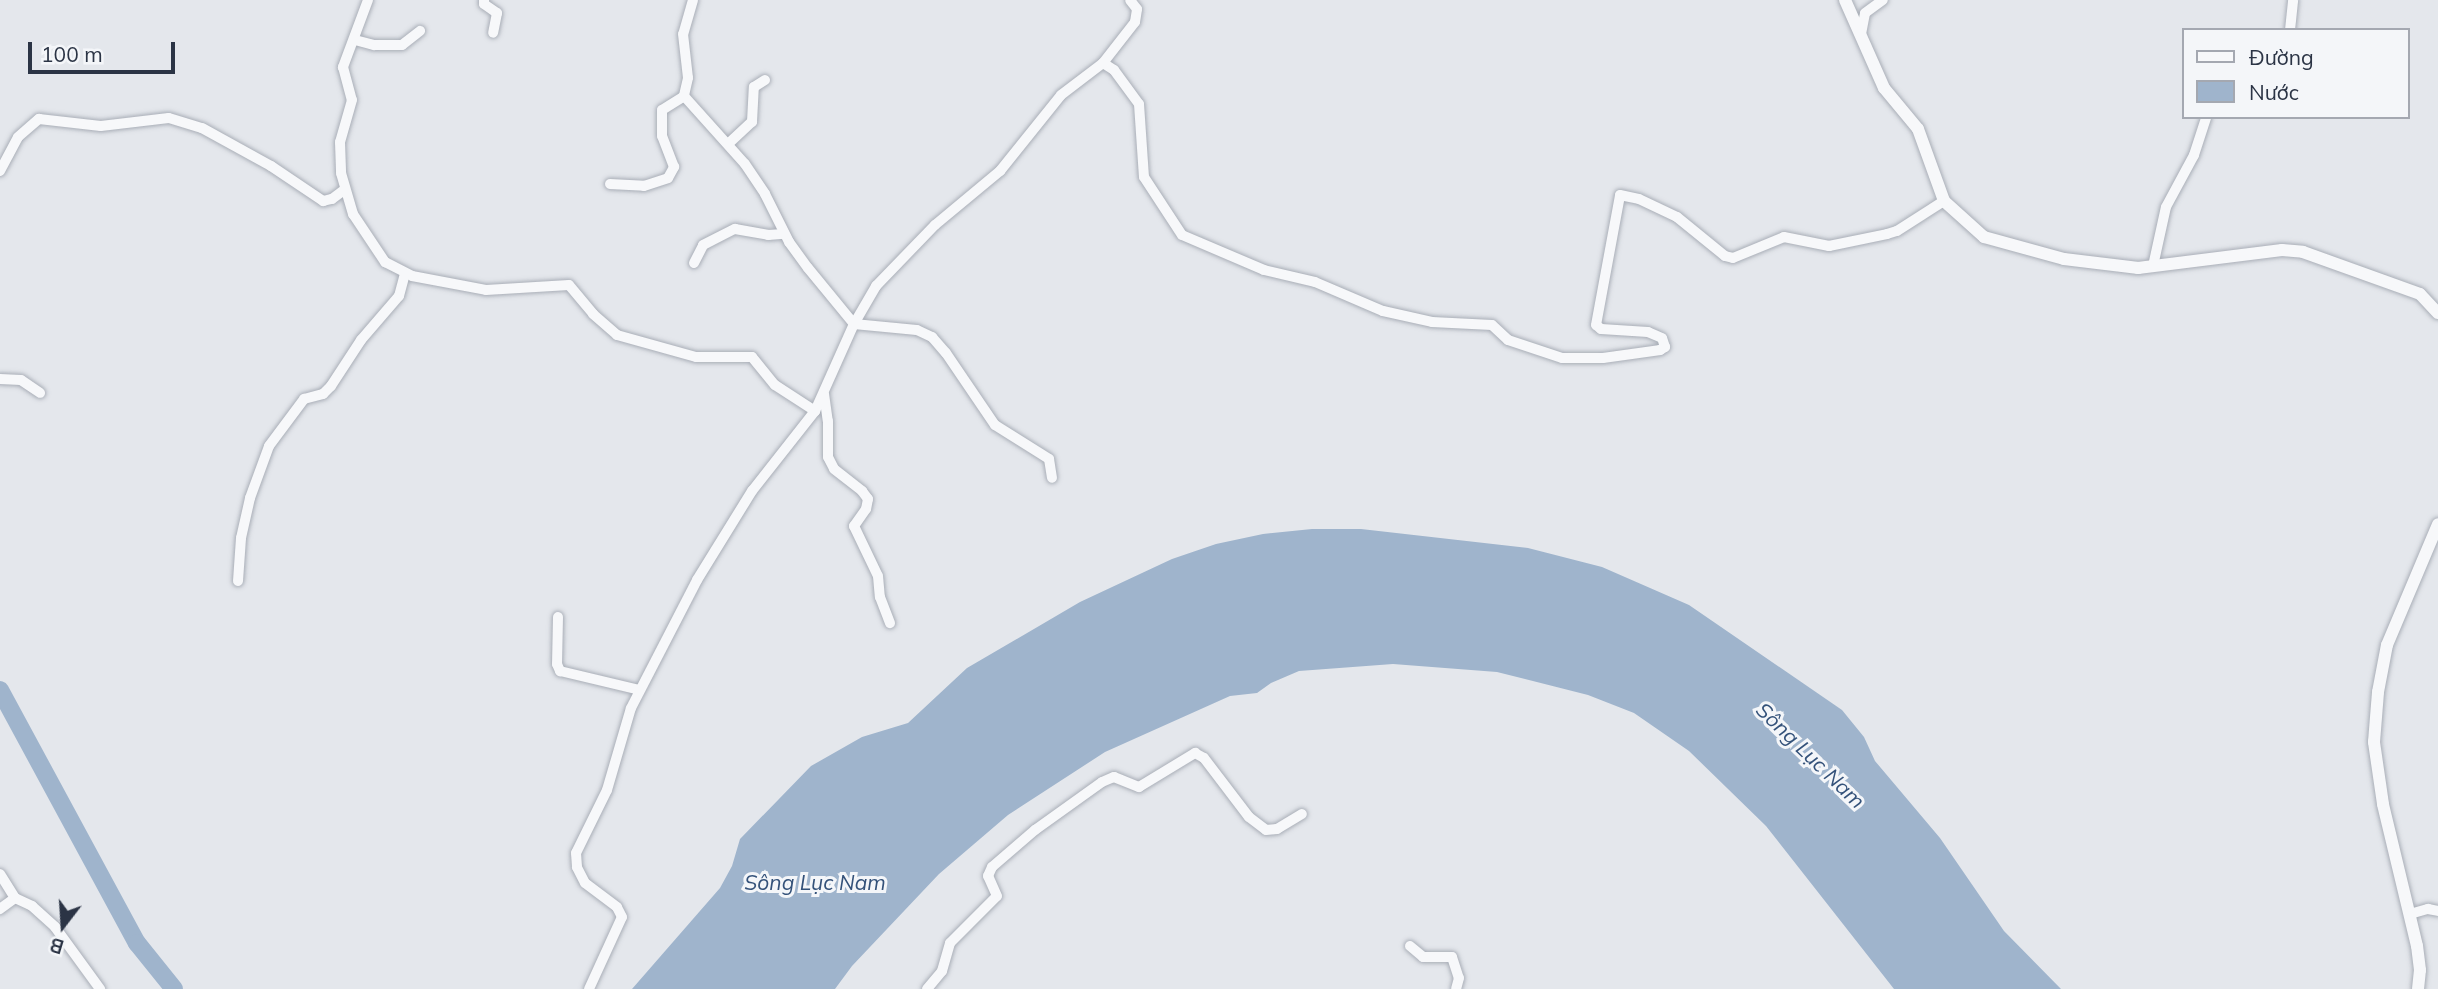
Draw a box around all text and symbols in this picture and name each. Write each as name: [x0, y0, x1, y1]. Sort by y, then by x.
scale bar: [32, 28, 178, 72]
legend: [2182, 28, 2410, 119]
text: 100 m: [41, 41, 103, 67]
text: Đường: [2249, 44, 2314, 70]
text: Nước: [2249, 79, 2299, 105]
water label: Sông Lục Nam: [1751, 697, 1871, 813]
water label: Sông Lục Nam: [744, 869, 886, 895]
north arrow: [28, 891, 98, 961]
text: B: [47, 933, 67, 959]

